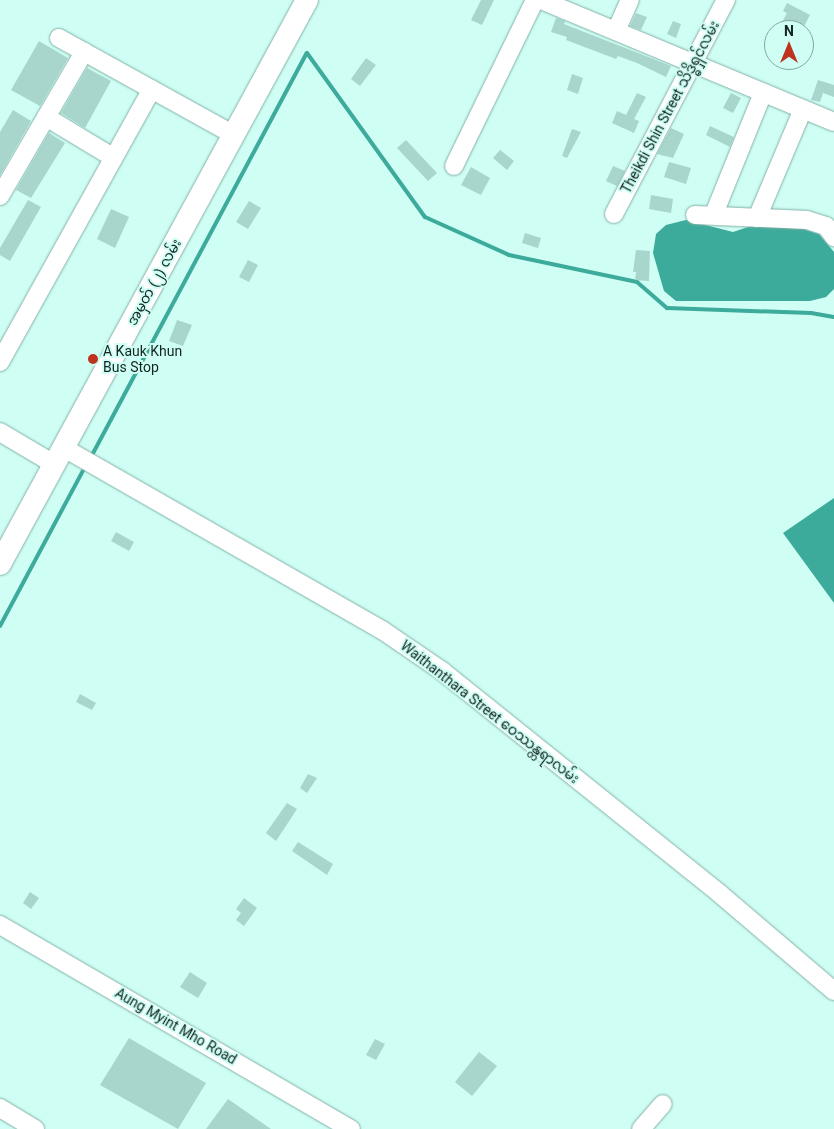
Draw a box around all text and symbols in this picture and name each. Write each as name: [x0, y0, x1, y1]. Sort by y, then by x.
street label: Theikdi Shin Street သိဒ္ဓိရှင်လမ်း: [617, 18, 723, 196]
north arrow: [764, 20, 814, 70]
text: N: [784, 23, 794, 39]
street label: အမှတ် (၂) လမ်း: [123, 236, 185, 328]
place label: A Kauk Khun Bus Stop: [103, 343, 182, 376]
marker: A Kauk Khun Bus Stop: [87, 353, 99, 365]
street label: Waithanthara Street ဝေဿန္တရာလမ်း: [397, 637, 583, 787]
street label: Aung Myint Mho Road: [112, 984, 240, 1068]

